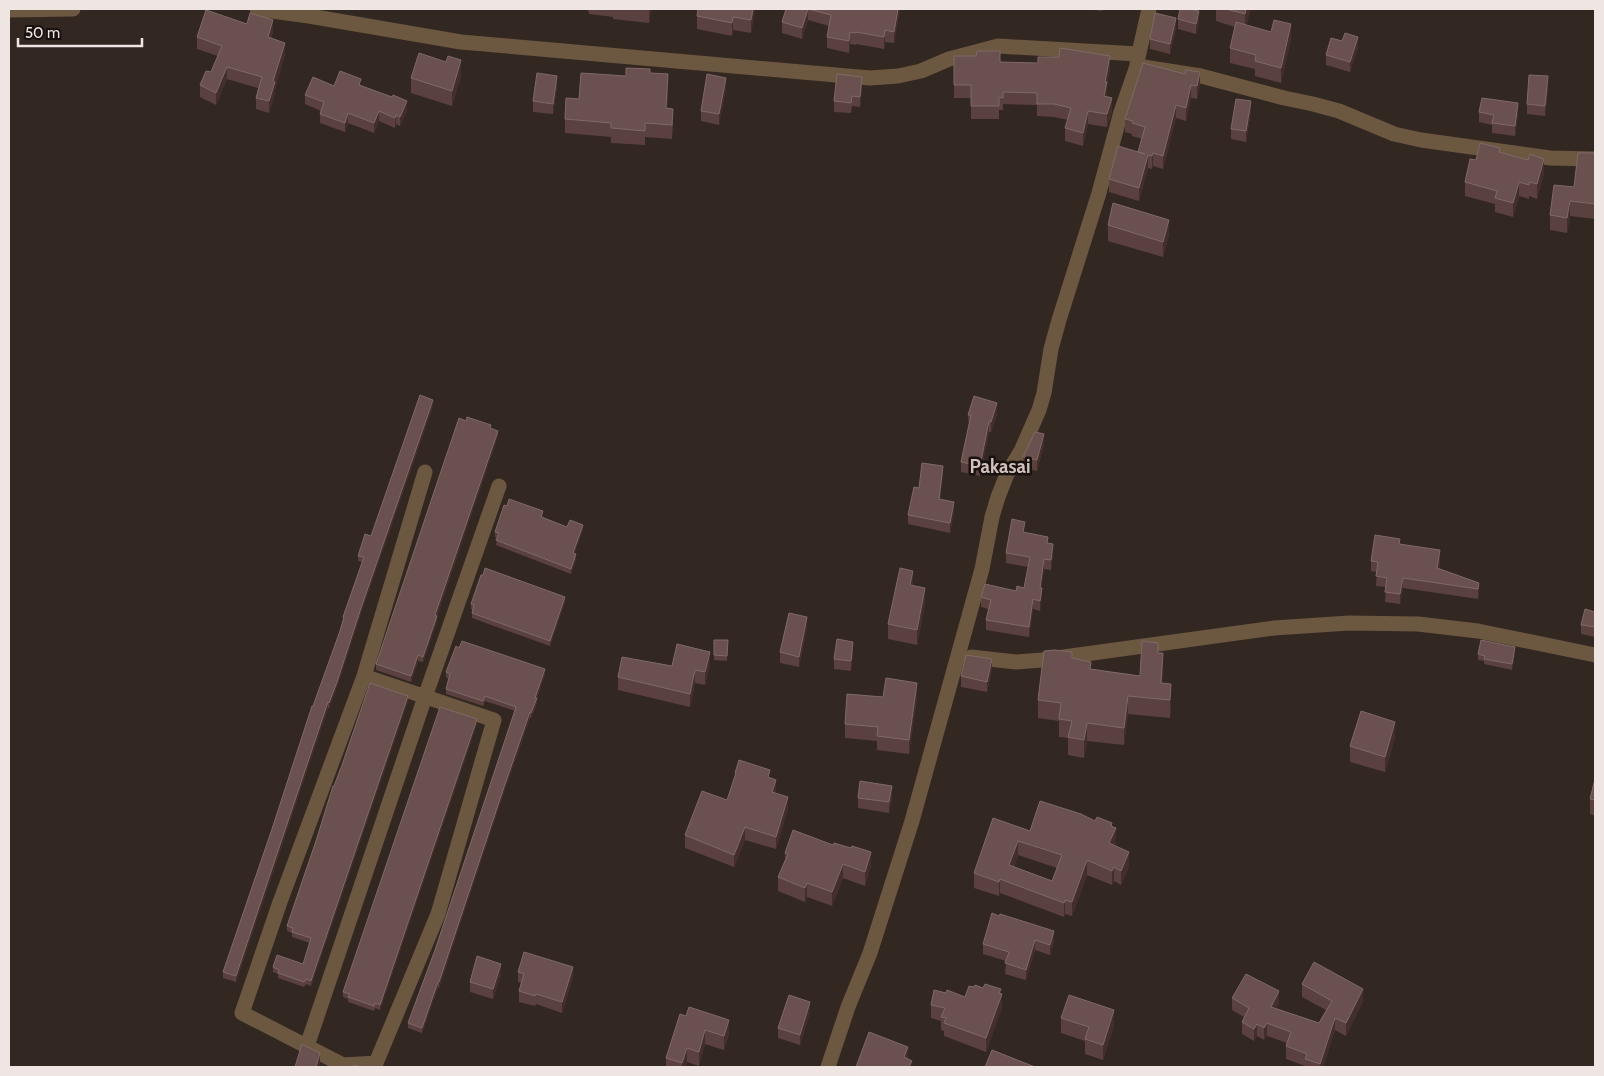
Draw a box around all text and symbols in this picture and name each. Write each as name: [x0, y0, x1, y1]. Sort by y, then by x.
scale bar: [18, 15, 141, 47]
text: 50 m: [25, 24, 60, 42]
district label: Pakasai: [969, 455, 1031, 478]

